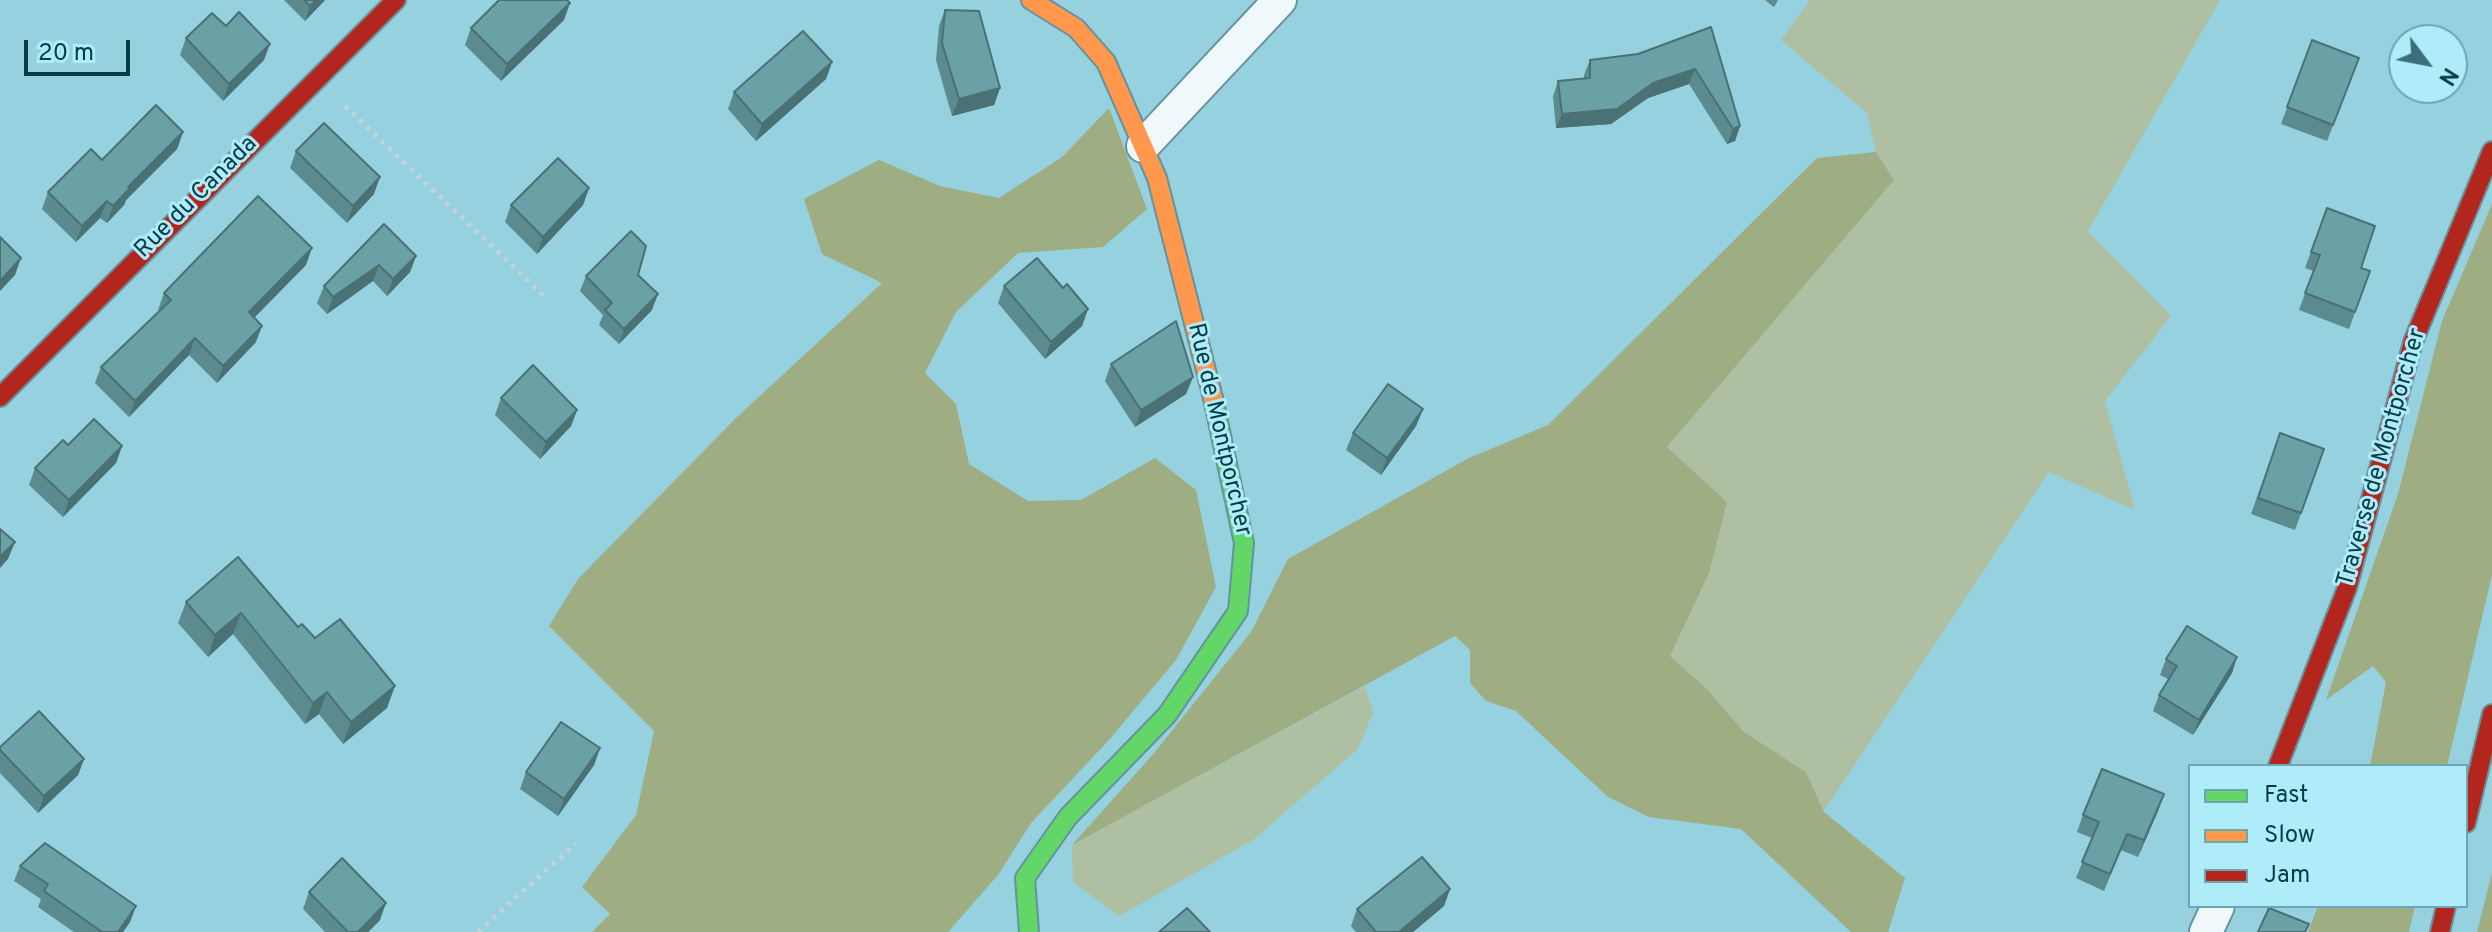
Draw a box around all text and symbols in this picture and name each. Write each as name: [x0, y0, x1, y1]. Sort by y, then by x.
scale bar: [28, 24, 134, 74]
north arrow: [2388, 24, 2468, 104]
text: 20 m: [38, 39, 94, 69]
text: N: [2431, 62, 2463, 90]
street label: Rue du Canada: [130, 131, 264, 265]
street label: Rue de Montporcher: [1179, 321, 1257, 539]
street label: Traverse de Montporcher: [2332, 325, 2434, 591]
legend: [2188, 764, 2468, 908]
text: Fast: [2264, 781, 2308, 811]
text: Slow: [2264, 821, 2315, 851]
text: Jam: [2264, 861, 2310, 891]

